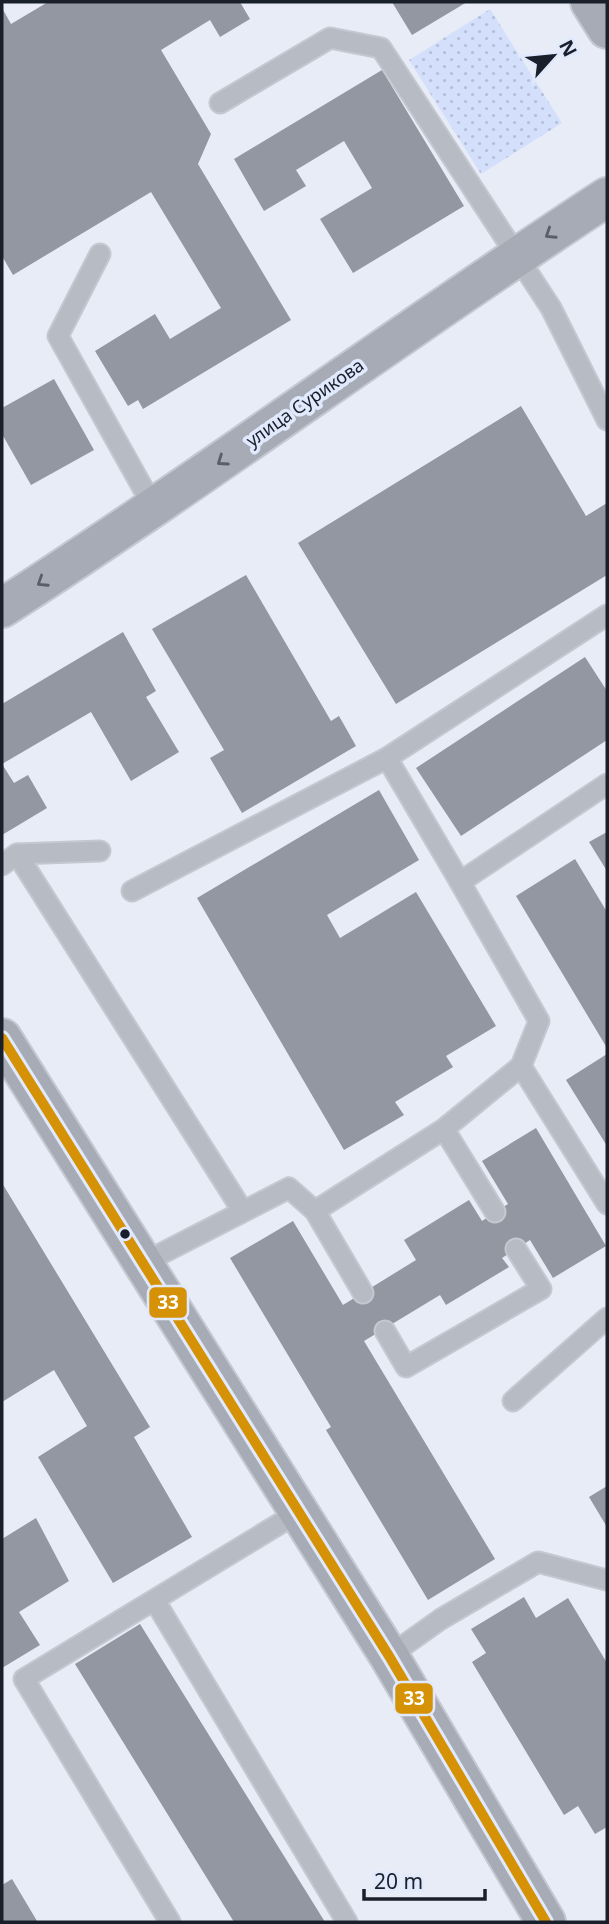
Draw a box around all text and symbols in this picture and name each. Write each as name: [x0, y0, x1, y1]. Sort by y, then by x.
north arrow: [518, 21, 588, 91]
text: N: [553, 35, 583, 61]
one-way arrow: [545, 226, 558, 238]
street label: улица Сурикова: [241, 353, 368, 452]
one-way arrow: [217, 453, 230, 465]
one-way arrow: [37, 574, 50, 587]
unlabelled marker: [118, 1227, 132, 1241]
line badge: 33: [148, 1286, 188, 1319]
text: 33: [157, 1289, 179, 1315]
line badge: 33: [394, 1682, 434, 1715]
text: 33: [403, 1685, 425, 1711]
scale bar: [364, 1857, 485, 1901]
text: 20 m: [374, 1867, 423, 1895]

